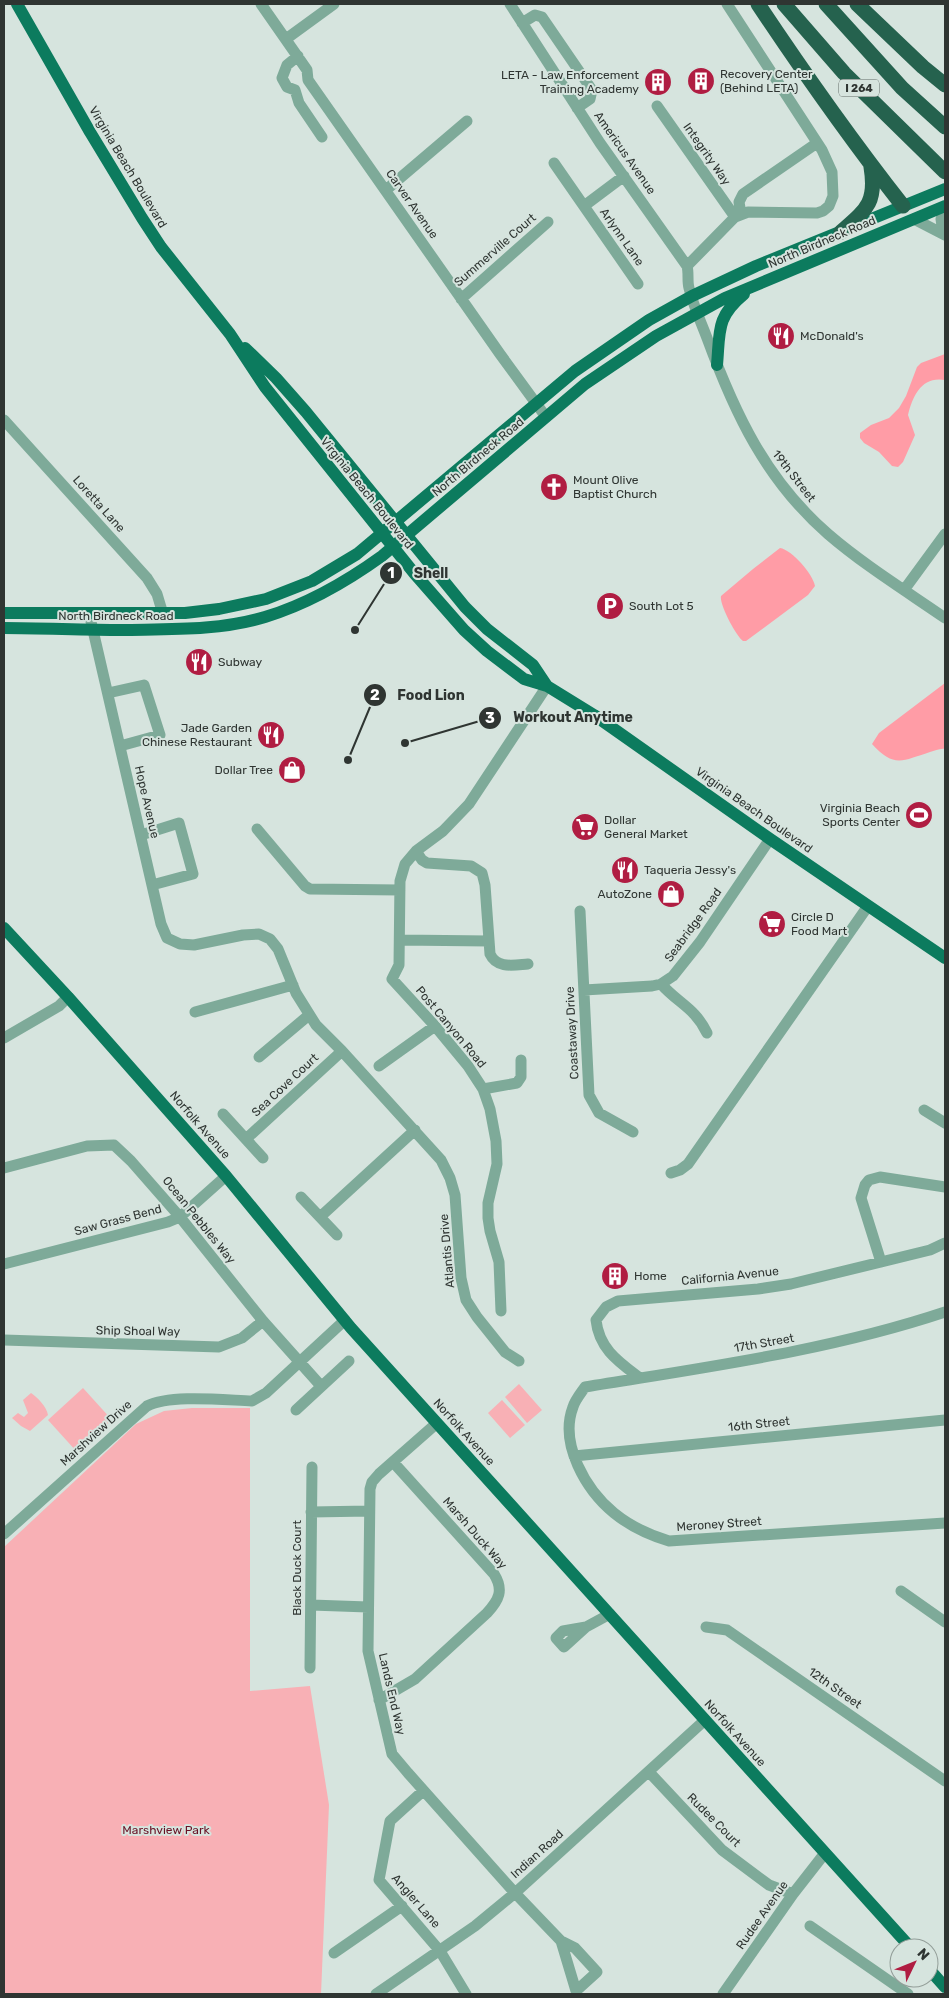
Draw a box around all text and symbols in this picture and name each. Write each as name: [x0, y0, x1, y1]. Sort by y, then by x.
building icon: Recovery Center (Behind LETA): [686, 66, 716, 96]
building icon: LETA - Law Enforcement Training Academy: [643, 67, 673, 97]
place label: Recovery Center (Behind LETA): [720, 67, 813, 95]
place label: LETA - Law Enforcement Training Academy: [501, 68, 639, 96]
road number: I 264: [839, 80, 879, 96]
street label: Virginia Beach Boulevard: [86, 104, 170, 230]
street label: Americus Avenue: [591, 109, 659, 197]
street label: Integrity Way: [680, 120, 734, 188]
street label: Carver Avenue: [383, 167, 441, 242]
street label: Arlynn Lane: [597, 206, 647, 269]
street label: Summerville Court: [451, 211, 539, 289]
street label: North Birdneck Road: [766, 213, 878, 271]
restaurant icon: McDonald's: [766, 321, 796, 351]
place label: McDonald's: [800, 329, 864, 343]
street label: North Birdneck Road: [429, 415, 527, 499]
street label: Virginia Beach Boulevard: [318, 434, 416, 552]
street label: 19th Street: [769, 447, 819, 505]
church icon: Mount Olive Baptist Church: [539, 472, 569, 502]
street label: Loretta Lane: [70, 473, 128, 535]
place label: Mount Olive Baptist Church: [573, 473, 657, 501]
callout: Shell: [378, 558, 458, 587]
text: 1: [387, 564, 395, 582]
text: Shell: [414, 565, 448, 582]
parking icon: South Lot 5: [595, 591, 625, 621]
place label: South Lot 5: [629, 599, 694, 613]
street label: North Birdneck Road: [58, 609, 174, 623]
restaurant icon: Subway: [184, 647, 214, 677]
place label: Subway: [218, 655, 263, 669]
callout: Food Lion: [362, 681, 474, 710]
text: 2: [370, 686, 380, 704]
text: Food Lion: [397, 687, 465, 704]
callout: Workout Anytime: [478, 703, 643, 732]
text: 3: [485, 709, 495, 727]
text: Workout Anytime: [513, 709, 633, 726]
restaurant icon: Jade Garden Chinese Restaurant: [256, 720, 286, 750]
place label: Jade Garden Chinese Restaurant: [142, 721, 252, 749]
shop icon: Dollar Tree: [277, 755, 307, 785]
place label: Dollar Tree: [215, 763, 273, 777]
street label: Hope Avenue: [132, 764, 162, 840]
street label: Virginia Beach Boulevard: [693, 764, 815, 856]
sports icon: Virginia Beach Sports Center: [904, 800, 934, 830]
place label: Virginia Beach Sports Center: [820, 801, 900, 829]
supermarket icon: Dollar General Market: [570, 812, 600, 842]
place label: Dollar General Market: [604, 813, 688, 841]
restaurant icon: Taqueria Jessy's: [610, 855, 640, 885]
place label: Taqueria Jessy's: [644, 863, 736, 877]
shop icon: AutoZone: [656, 879, 686, 909]
street label: Seabridge Road: [662, 885, 724, 965]
place label: AutoZone: [598, 887, 652, 901]
supermarket icon: Circle D Food Mart: [757, 909, 787, 939]
place label: Circle D Food Mart: [791, 910, 847, 938]
street label: Post Canyon Road: [413, 983, 489, 1071]
street label: Coastaway Drive: [563, 986, 581, 1080]
street label: Sea Cove Court: [249, 1050, 321, 1119]
street label: Norfolk Avenue: [167, 1088, 233, 1162]
street label: Ocean Pebbles Way: [160, 1174, 239, 1267]
street label: Saw Grass Bend: [73, 1202, 163, 1238]
street label: Atlantis Drive: [437, 1213, 457, 1289]
building icon: Home: [600, 1261, 630, 1291]
street label: California Avenue: [681, 1264, 780, 1288]
place label: Home: [634, 1269, 667, 1283]
street label: Ship Shoal Way: [96, 1323, 181, 1339]
street label: 17th Street: [733, 1331, 796, 1355]
street label: Norfolk Avenue: [430, 1396, 498, 1468]
street label: Marshview Drive: [57, 1397, 135, 1469]
street label: 16th Street: [727, 1414, 791, 1434]
street label: Marsh Duck Way: [440, 1494, 510, 1572]
street label: Meroney Street: [676, 1514, 762, 1534]
street label: Black Duck Court: [290, 1520, 304, 1616]
street label: Lands End Way: [376, 1652, 408, 1737]
street label: 12th Street: [806, 1665, 865, 1712]
street label: Norfolk Avenue: [701, 1697, 769, 1769]
street label: Rudee Court: [684, 1790, 744, 1850]
park label: Marshview Park: [122, 1823, 210, 1837]
street label: Indian Road: [508, 1827, 566, 1881]
street label: Angler Lane: [389, 1871, 443, 1931]
street label: Rudee Avenue: [733, 1878, 791, 1952]
north arrow: [889, 1938, 939, 1988]
text: N: [913, 1945, 933, 1964]

